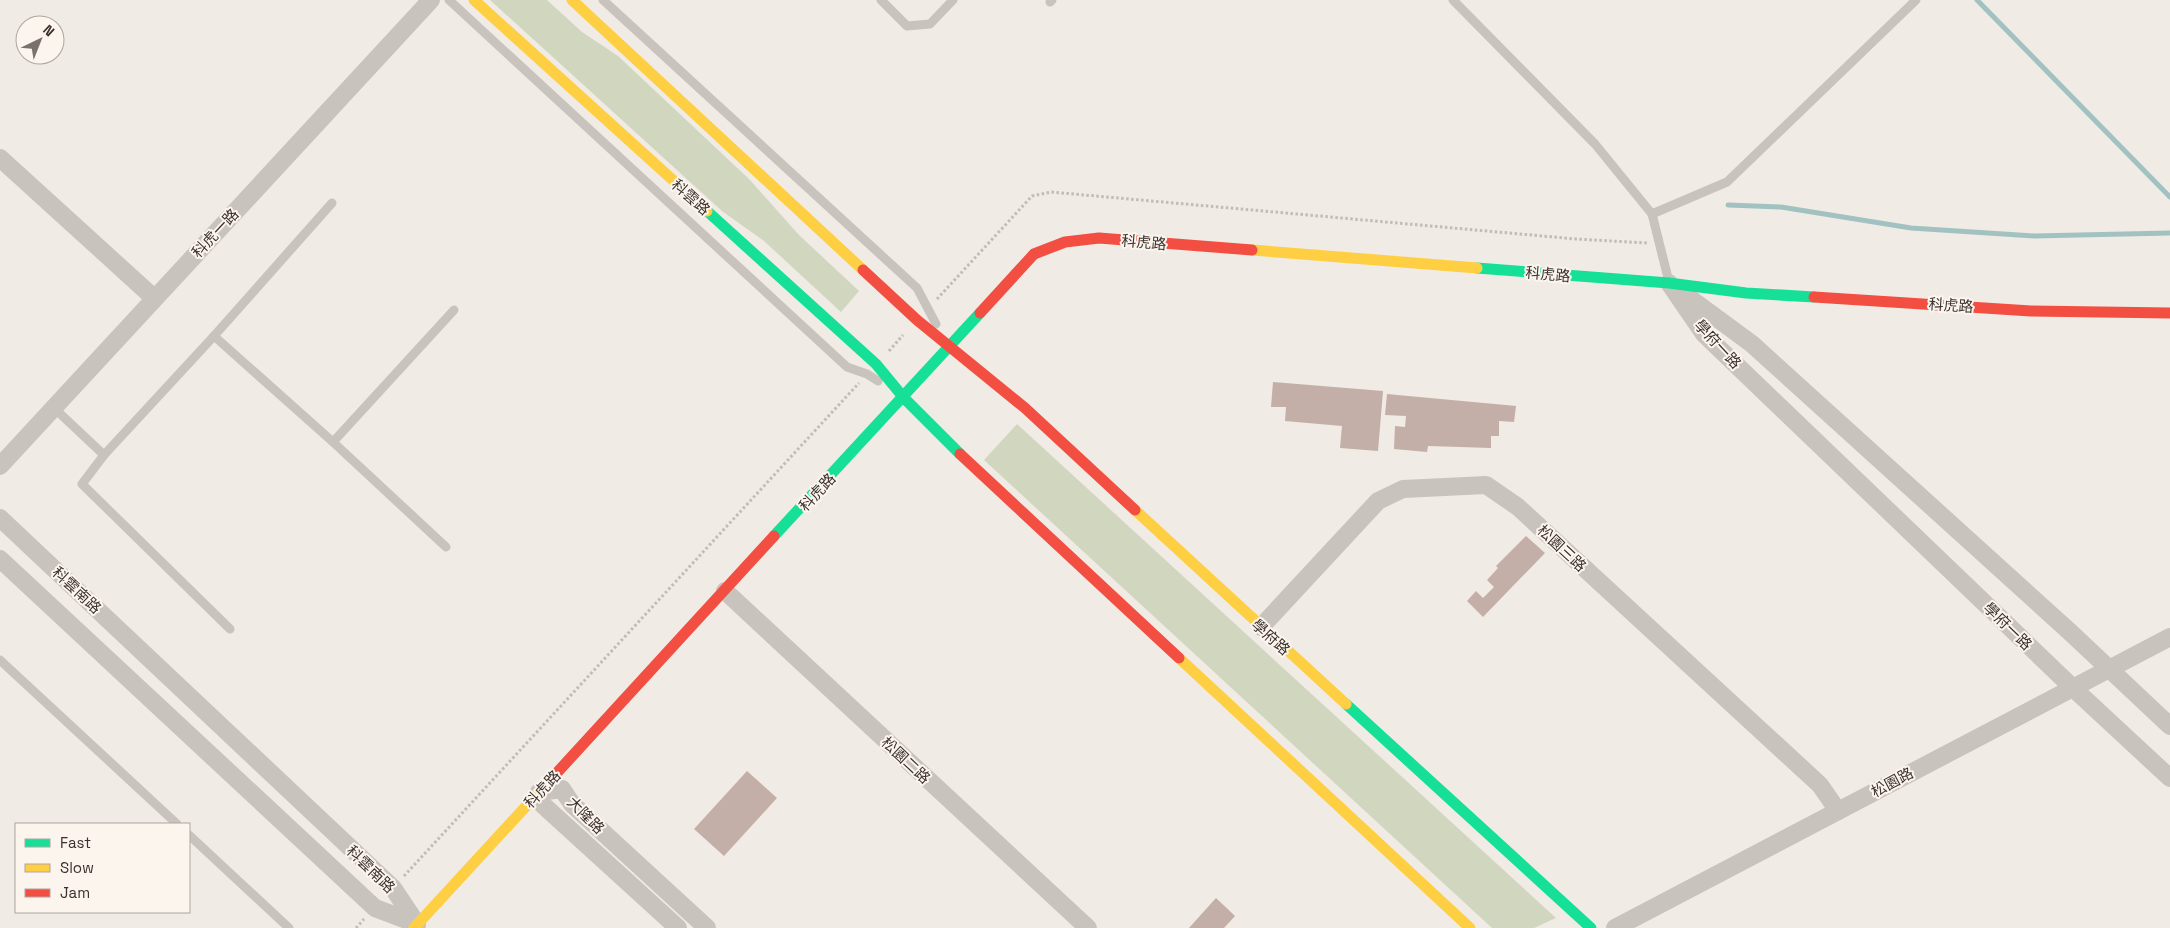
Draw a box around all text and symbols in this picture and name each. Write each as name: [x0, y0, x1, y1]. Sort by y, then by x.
north arrow: [15, 15, 65, 65]
text: N: [39, 21, 58, 40]
street label: 科雲路: [668, 175, 714, 219]
street label: 科虎一路: [188, 205, 242, 261]
street label: 科虎路: [1121, 231, 1167, 253]
street label: 科虎路: [1525, 263, 1571, 285]
street label: 科虎路: [1928, 294, 1974, 316]
street label: 學府一路: [1691, 316, 1745, 372]
street label: 科虎路: [795, 469, 839, 515]
street label: 松園三路: [1534, 521, 1590, 575]
street label: 科雲南路: [49, 563, 105, 617]
street label: 學府一路: [1980, 598, 2036, 654]
street label: 學府路: [1248, 615, 1294, 659]
street label: 松園二路: [878, 733, 934, 787]
street label: 松園路: [1868, 763, 1916, 801]
street label: 科虎路: [520, 766, 564, 812]
street label: 大隆路: [563, 792, 609, 838]
legend: [15, 823, 190, 913]
text: Fast: [60, 833, 91, 852]
street label: 科雲南路: [343, 841, 399, 897]
text: Slow: [60, 858, 94, 877]
text: Jam: [60, 883, 90, 902]

